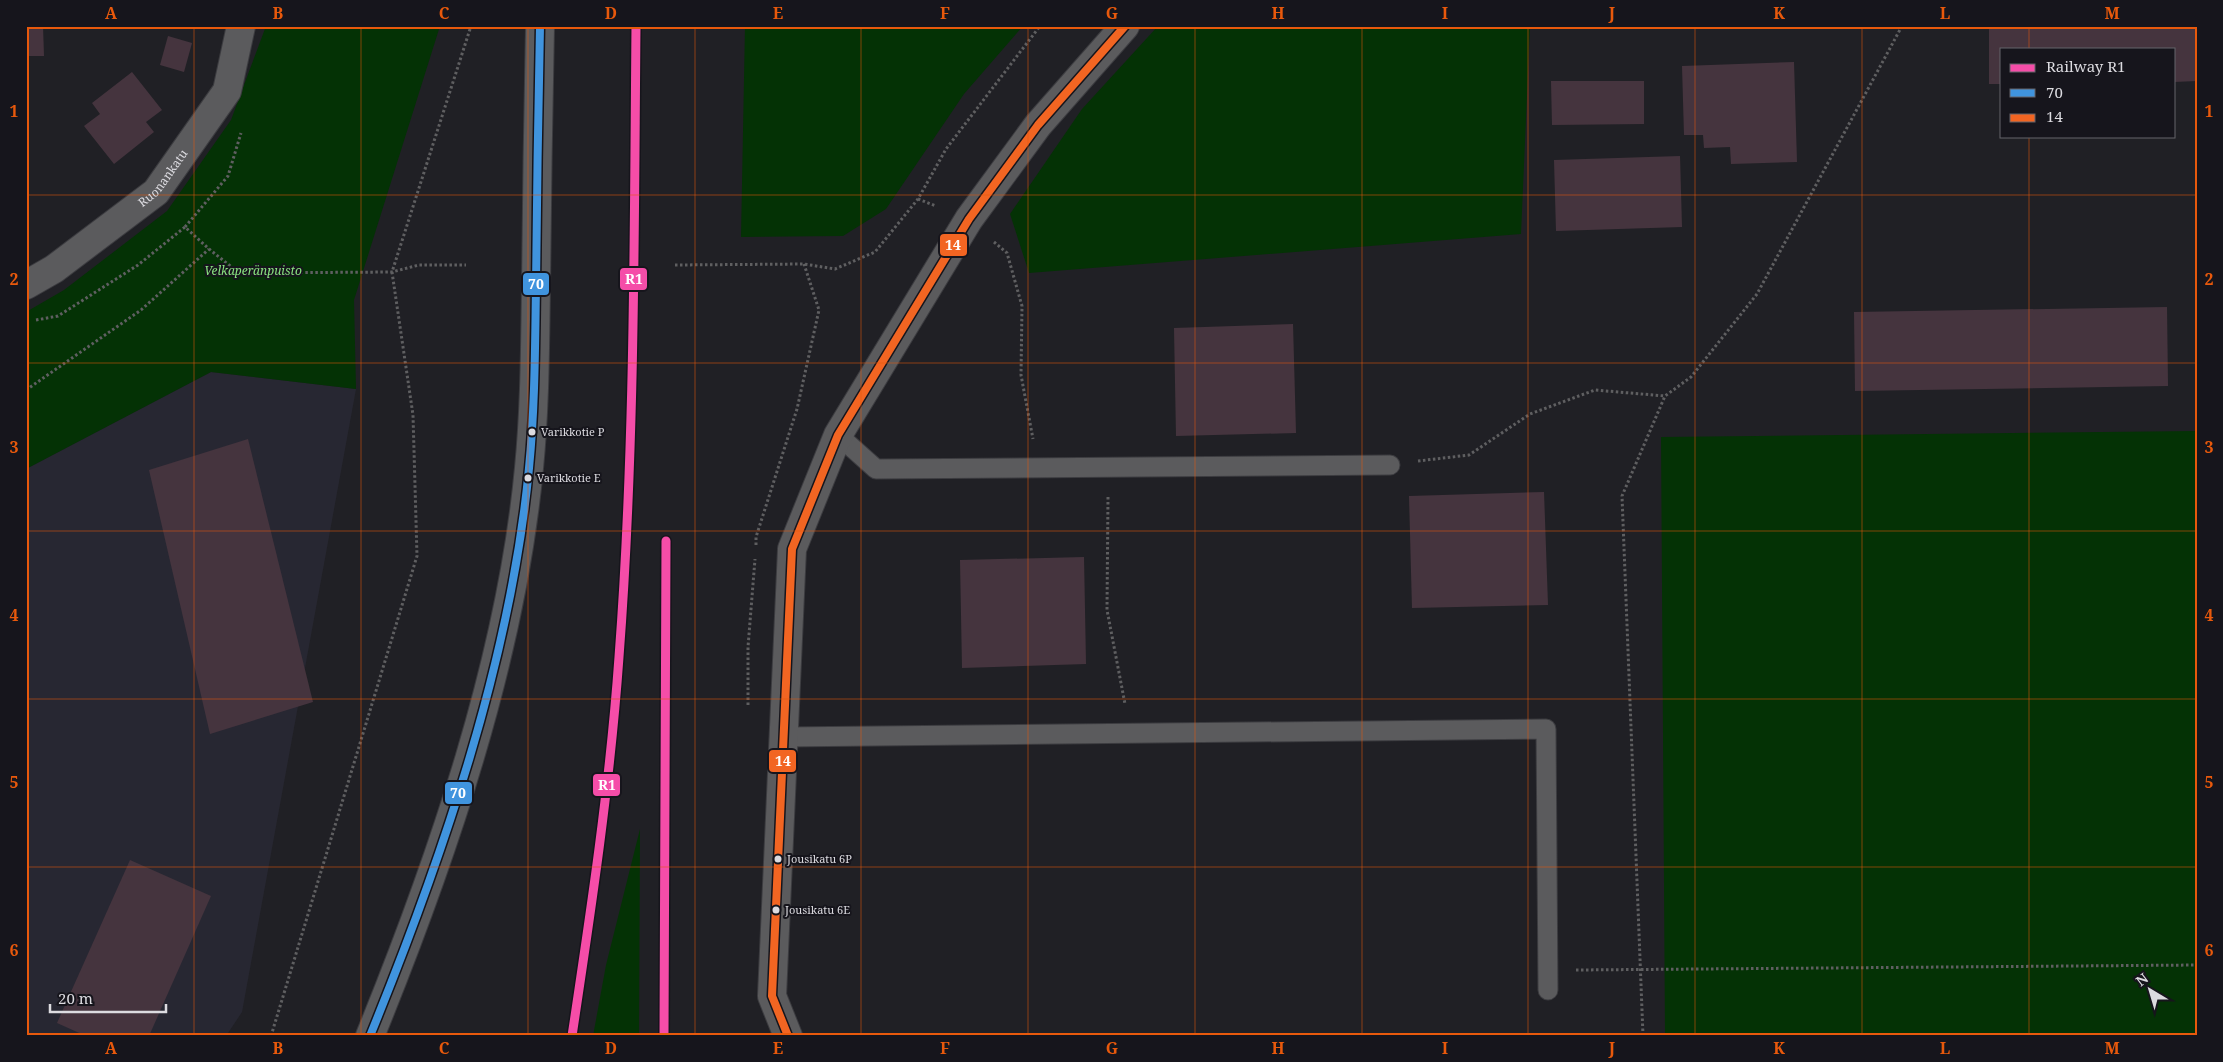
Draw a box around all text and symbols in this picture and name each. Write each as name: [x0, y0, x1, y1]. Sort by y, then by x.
text: A: [105, 2, 118, 24]
text: B: [273, 2, 284, 24]
text: C: [439, 2, 450, 24]
text: D: [605, 2, 617, 24]
text: E: [773, 2, 783, 24]
text: F: [940, 2, 950, 24]
text: G: [1106, 2, 1118, 24]
text: H: [1271, 2, 1285, 24]
text: I: [1442, 2, 1448, 24]
text: J: [1608, 2, 1616, 24]
text: K: [1773, 2, 1785, 24]
text: L: [1940, 2, 1950, 24]
text: M: [2104, 2, 2120, 24]
legend: [2000, 48, 2176, 138]
text: Railway R1: [2046, 56, 2125, 76]
text: 70: [2046, 82, 2063, 102]
text: 1: [9, 100, 19, 122]
text: 1: [2204, 100, 2214, 122]
text: 14: [2046, 106, 2063, 126]
street label: Ruonankatu: [134, 146, 192, 211]
line badge: 14: [939, 233, 968, 257]
text: 14: [945, 235, 961, 254]
park label: Velkaperänpuisto: [204, 262, 302, 279]
line badge: R1: [619, 267, 648, 291]
text: 2: [9, 268, 19, 290]
text: 2: [2204, 268, 2214, 290]
text: R1: [625, 269, 643, 288]
line badge: 70: [522, 272, 550, 296]
text: 70: [528, 274, 544, 293]
place label: Varikkotie P: [541, 424, 605, 439]
marker: Varikkotie P: [527, 427, 537, 437]
text: 3: [9, 436, 19, 458]
text: 3: [2204, 436, 2214, 458]
place label: Varikkotie E: [537, 470, 601, 485]
marker: Varikkotie E: [523, 473, 533, 483]
text: 4: [9, 604, 19, 626]
text: 4: [2204, 604, 2214, 626]
line badge: 14: [768, 749, 797, 773]
text: 14: [775, 751, 791, 770]
text: 5: [9, 771, 19, 793]
text: 5: [2204, 771, 2214, 793]
line badge: R1: [592, 773, 621, 797]
text: R1: [598, 775, 616, 794]
line badge: 70: [444, 781, 473, 805]
text: 70: [450, 783, 466, 802]
place label: Jousikatu 6P: [786, 851, 852, 866]
marker: Jousikatu 6P: [773, 854, 783, 864]
place label: Jousikatu 6E: [784, 902, 850, 917]
marker: Jousikatu 6E: [771, 905, 781, 915]
text: 6: [9, 939, 19, 961]
text: 6: [2204, 939, 2214, 961]
north arrow: [2126, 964, 2176, 1014]
text: N: [2131, 968, 2152, 990]
scale bar: [50, 982, 166, 1014]
text: 20 m: [58, 988, 93, 1008]
text: A: [105, 1037, 118, 1059]
text: B: [273, 1037, 284, 1059]
text: C: [439, 1037, 450, 1059]
text: D: [605, 1037, 617, 1059]
text: E: [773, 1037, 783, 1059]
text: F: [940, 1037, 950, 1059]
text: G: [1106, 1037, 1118, 1059]
text: H: [1271, 1037, 1285, 1059]
text: I: [1442, 1037, 1448, 1059]
text: J: [1608, 1037, 1616, 1059]
text: K: [1773, 1037, 1785, 1059]
text: L: [1940, 1037, 1950, 1059]
text: M: [2104, 1037, 2120, 1059]

